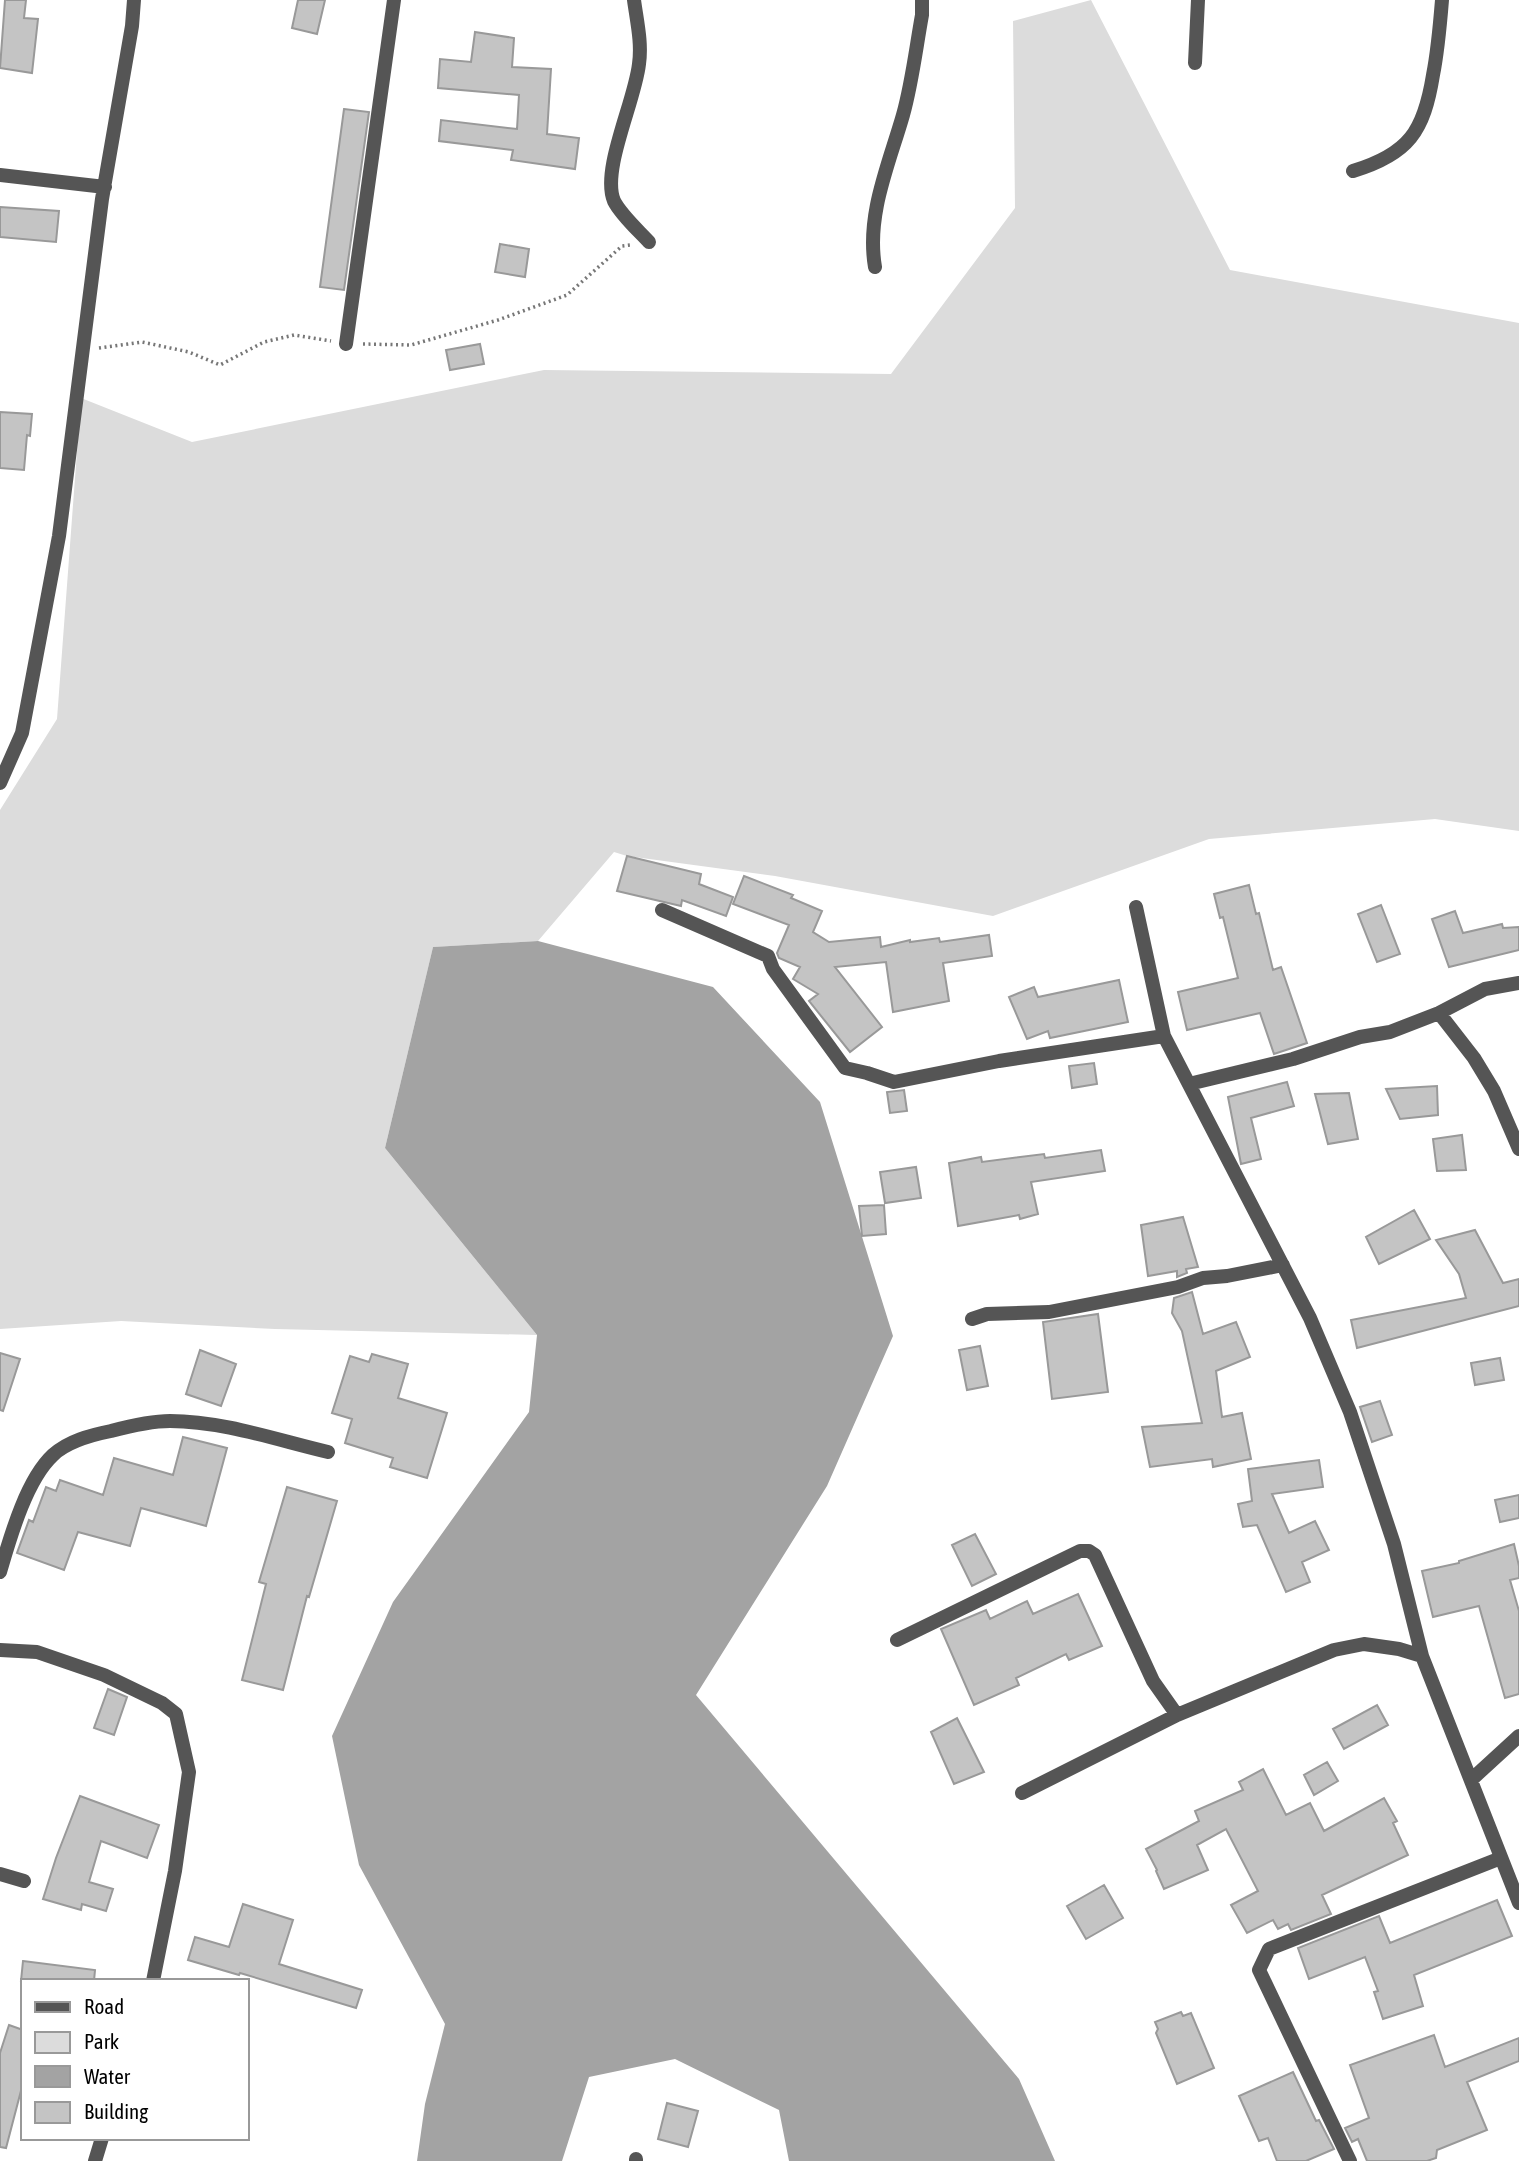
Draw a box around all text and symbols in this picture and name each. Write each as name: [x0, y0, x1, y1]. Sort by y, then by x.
legend: [21, 1979, 248, 2140]
text: Road: [84, 1994, 124, 2018]
text: Park: [84, 2029, 119, 2053]
text: Water: [84, 2064, 131, 2088]
text: Building: [84, 2099, 148, 2123]

